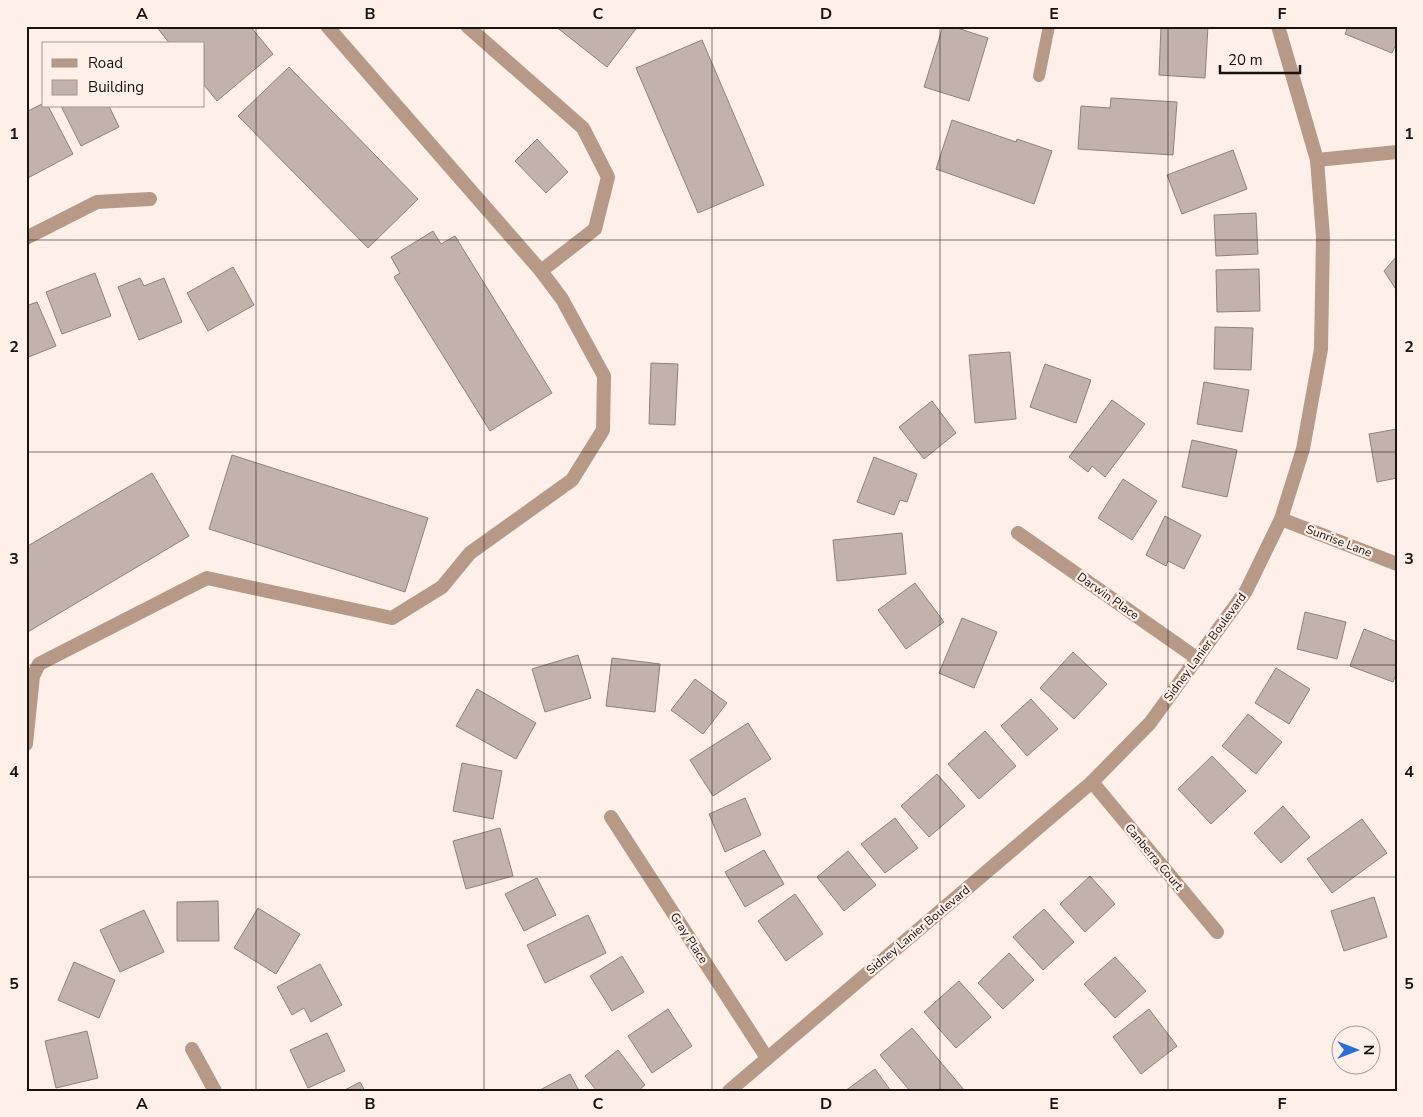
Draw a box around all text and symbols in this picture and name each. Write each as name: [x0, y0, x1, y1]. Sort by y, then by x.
text: A: [136, 3, 148, 25]
text: B: [364, 3, 376, 25]
text: C: [593, 3, 604, 25]
text: D: [820, 3, 832, 25]
text: E: [1049, 3, 1059, 25]
text: F: [1278, 3, 1287, 25]
legend: [42, 42, 205, 108]
scale bar: [1220, 42, 1300, 74]
text: 20 m: [1228, 50, 1263, 70]
text: Road: [88, 53, 123, 73]
text: Building: [88, 77, 144, 97]
text: 1: [9, 123, 19, 145]
text: 1: [1404, 123, 1414, 145]
text: 2: [9, 336, 19, 358]
text: 2: [1404, 336, 1414, 358]
street label: Sunrise Lane: [1304, 521, 1374, 561]
text: 3: [9, 548, 19, 570]
text: 3: [1404, 548, 1414, 570]
street label: Darwin Place: [1074, 569, 1142, 623]
street label: Sidney Lanier Boulevard: [1160, 589, 1250, 705]
text: 4: [9, 761, 19, 783]
text: 4: [1404, 761, 1414, 783]
street label: Canberra Court: [1121, 820, 1187, 894]
street label: Sidney Lanier Boulevard: [863, 882, 973, 978]
street label: Gray Place: [667, 909, 711, 967]
text: 5: [9, 973, 19, 995]
text: 5: [1404, 973, 1414, 995]
north arrow: [1330, 1024, 1380, 1074]
text: N: [1359, 1045, 1378, 1055]
text: A: [136, 1093, 148, 1115]
text: B: [364, 1093, 376, 1115]
text: C: [593, 1093, 604, 1115]
text: D: [820, 1093, 832, 1115]
text: E: [1049, 1093, 1059, 1115]
text: F: [1278, 1093, 1287, 1115]

